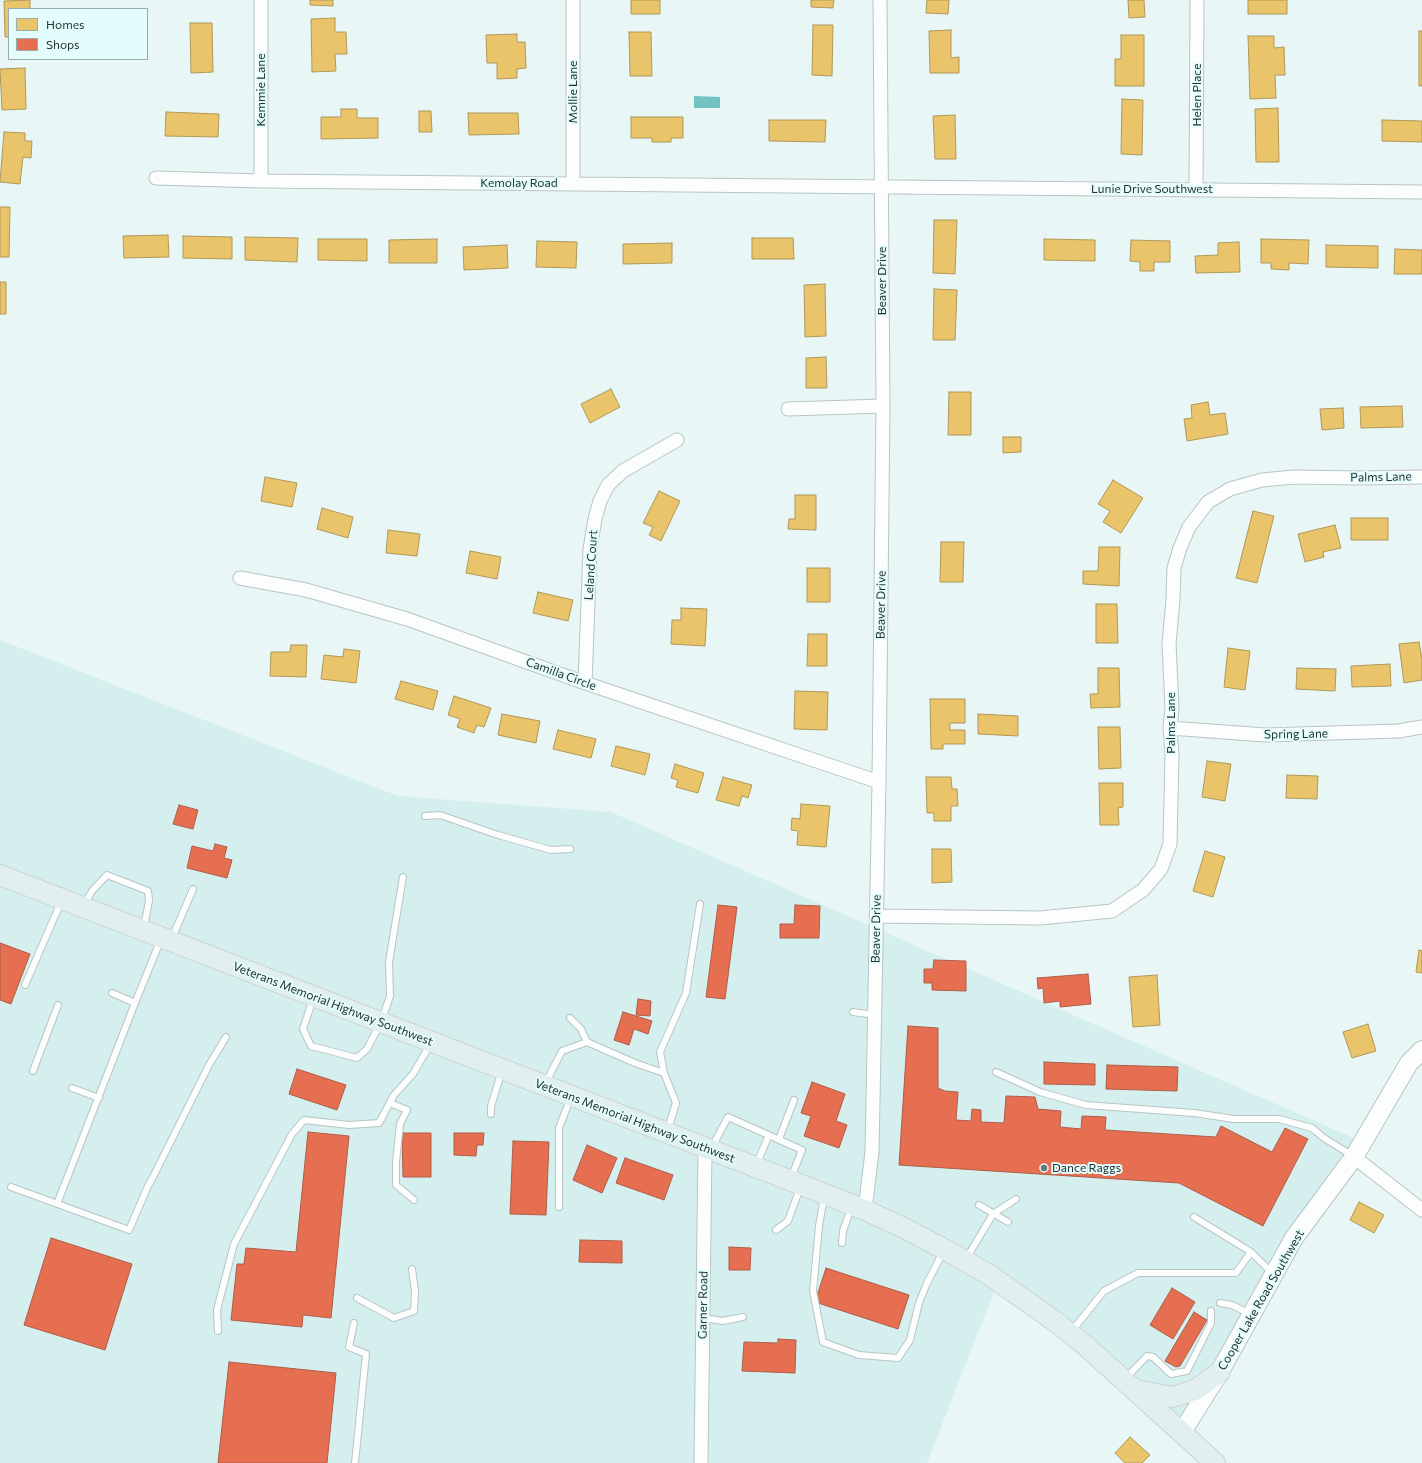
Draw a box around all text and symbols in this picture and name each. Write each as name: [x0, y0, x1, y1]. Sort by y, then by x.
legend: [8, 8, 148, 60]
text: Homes: [46, 17, 84, 31]
text: Shops: [46, 37, 80, 51]
street label: Kemmie Lane: [254, 54, 268, 126]
street label: Mollie Lane: [566, 61, 580, 123]
street label: Helen Place: [1190, 64, 1204, 126]
street label: Kemolay Road: [480, 176, 558, 190]
street label: Lunie Drive Southwest: [1091, 182, 1213, 196]
street label: Beaver Drive: [875, 247, 889, 315]
street label: Palms Lane: [1350, 469, 1412, 485]
street label: Leland Court: [581, 529, 601, 601]
street label: Beaver Drive: [873, 571, 889, 639]
street label: Camilla Circle: [524, 655, 598, 693]
street label: Palms Lane: [1164, 692, 1178, 754]
street label: Spring Lane: [1264, 726, 1328, 742]
street label: Beaver Drive: [868, 895, 884, 963]
street label: Veterans Memorial Highway Southwest: [231, 959, 435, 1049]
street label: Veterans Memorial Highway Southwest: [533, 1076, 737, 1166]
place label: Dance Raggs: [1052, 1161, 1121, 1175]
marker: Dance Raggs: [1039, 1163, 1049, 1173]
street label: Cooper Lake Road Southwest: [1215, 1227, 1307, 1373]
street label: Garner Road: [695, 1271, 711, 1339]

